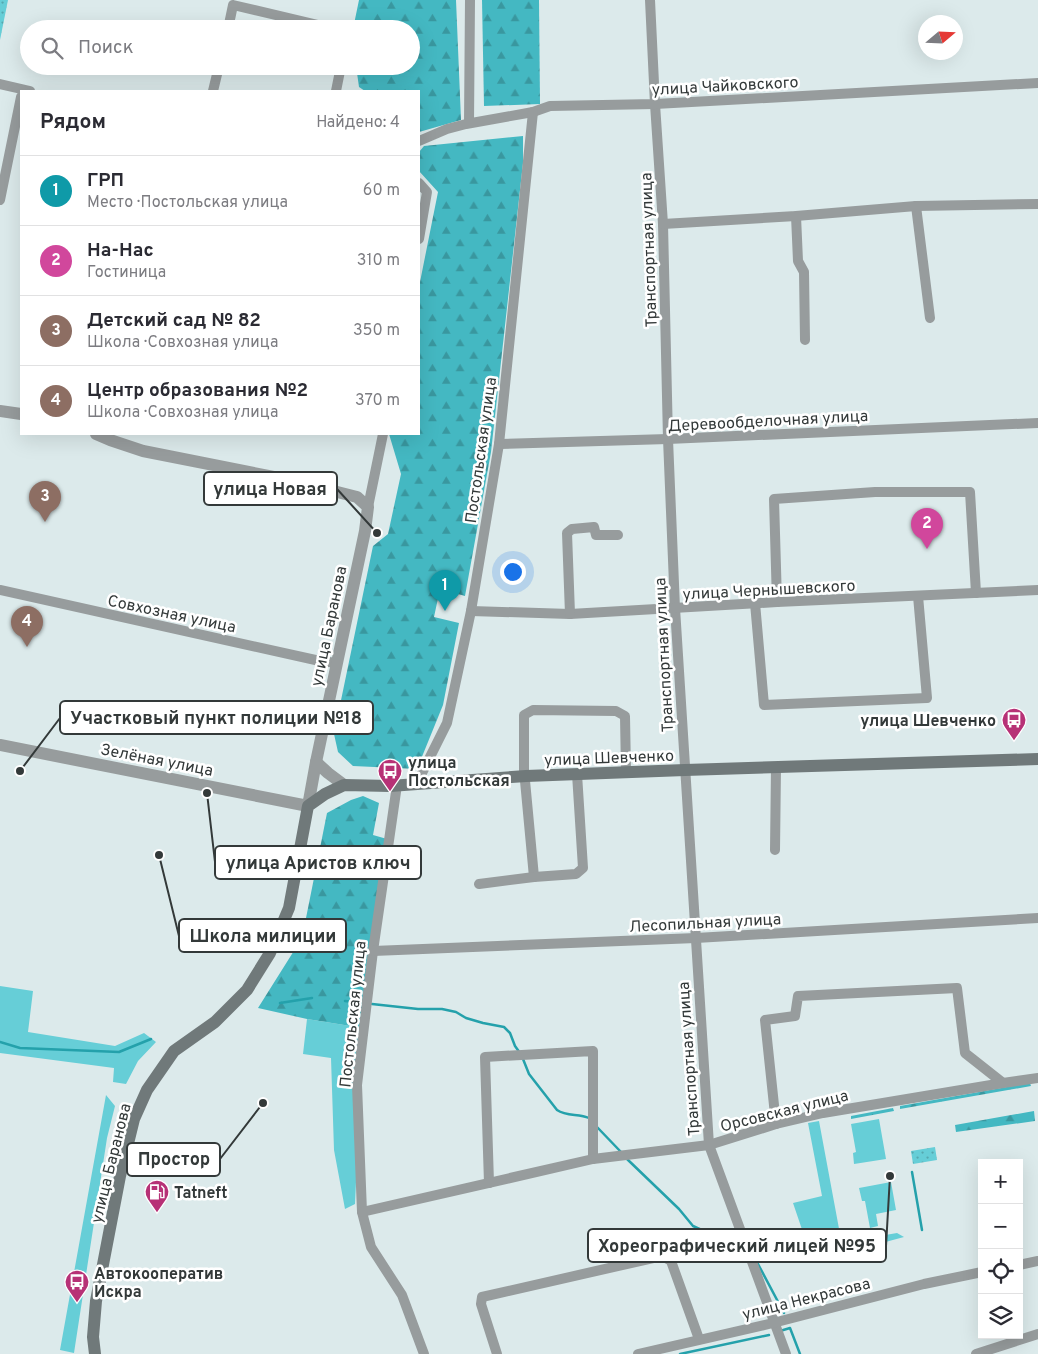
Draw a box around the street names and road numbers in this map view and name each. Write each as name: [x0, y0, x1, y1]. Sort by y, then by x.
street label: улица Чайковского: [651, 73, 799, 101]
street label: Транспортная улица: [637, 172, 663, 328]
street label: Постольская улица: [462, 376, 502, 525]
street label: Деревообделочная улица: [667, 407, 869, 437]
street label: улица Баранова: [307, 564, 352, 688]
street label: улица Чернышевского: [682, 576, 856, 606]
street label: Транспортная улица: [651, 577, 679, 733]
street label: Совхозная улица: [106, 592, 238, 638]
street label: Зелёная улица: [99, 740, 215, 782]
street label: улица Шевченко: [544, 747, 674, 771]
street label: Лесопильная улица: [629, 910, 782, 938]
street label: Постольская улица: [336, 940, 372, 1089]
street label: Транспортная улица: [675, 981, 705, 1137]
street label: Орсовская улица: [718, 1086, 851, 1138]
street label: улица Баранова: [87, 1102, 136, 1225]
street label: улица Некрасова: [740, 1274, 873, 1326]

